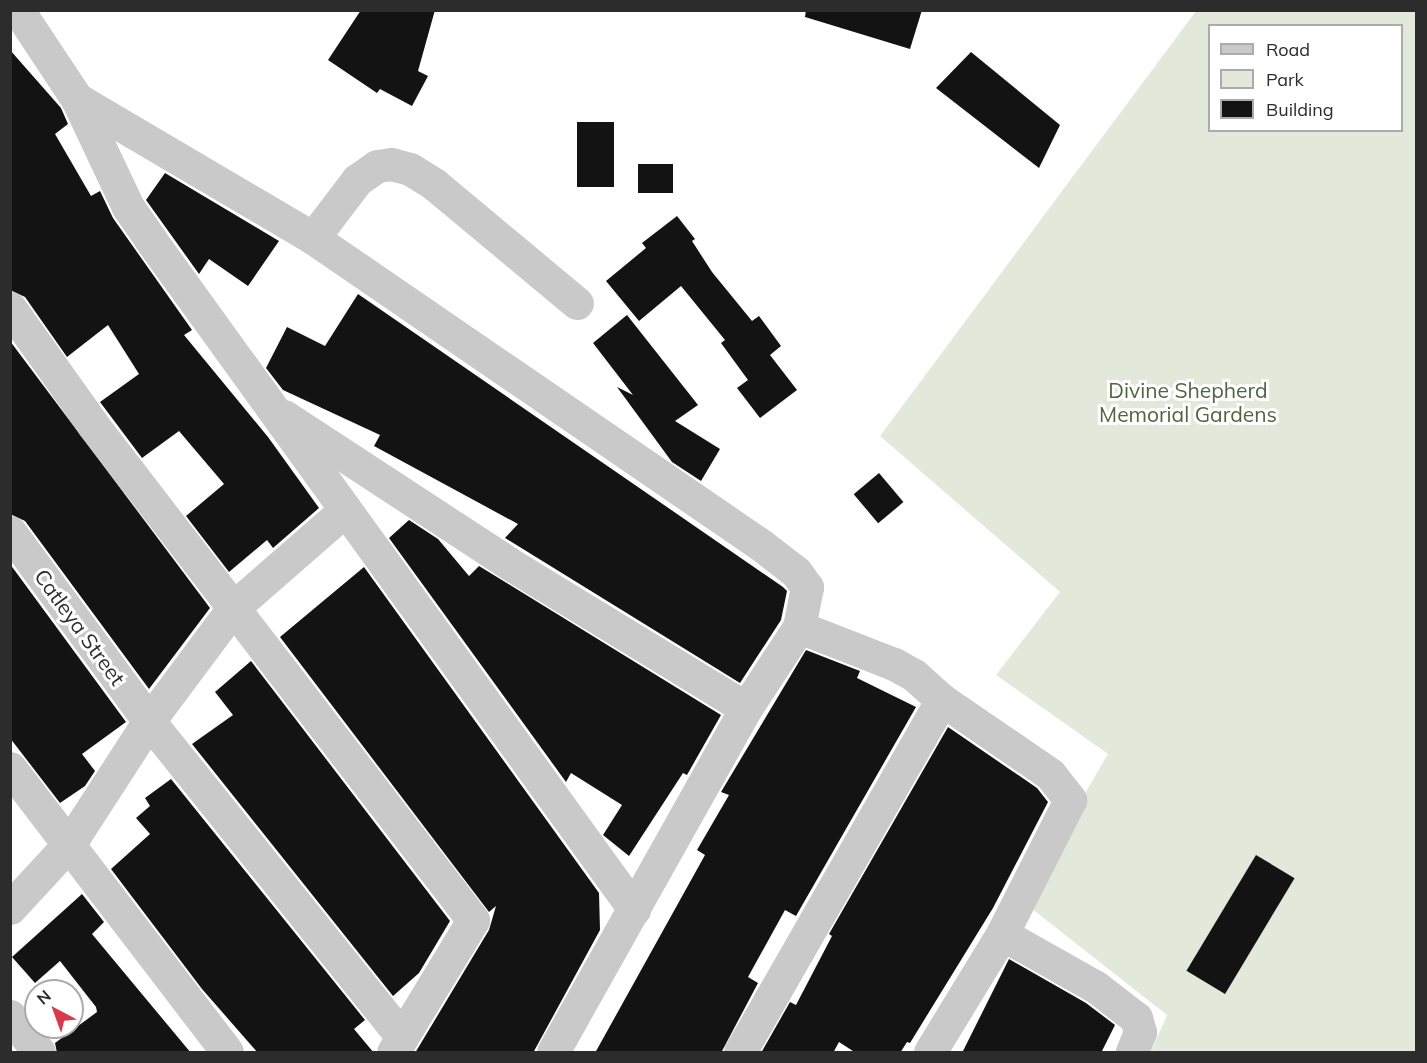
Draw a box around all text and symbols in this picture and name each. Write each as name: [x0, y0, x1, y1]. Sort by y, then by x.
legend: [1208, 24, 1403, 132]
text: Road: [1266, 38, 1310, 61]
text: Park: [1266, 68, 1304, 91]
text: Building: [1266, 98, 1334, 121]
park label: Divine Shepherd Memorial Gardens: [1099, 377, 1277, 427]
street label: Catleya Street: [29, 564, 131, 690]
north arrow: [24, 979, 84, 1039]
text: N: [32, 985, 55, 1008]

